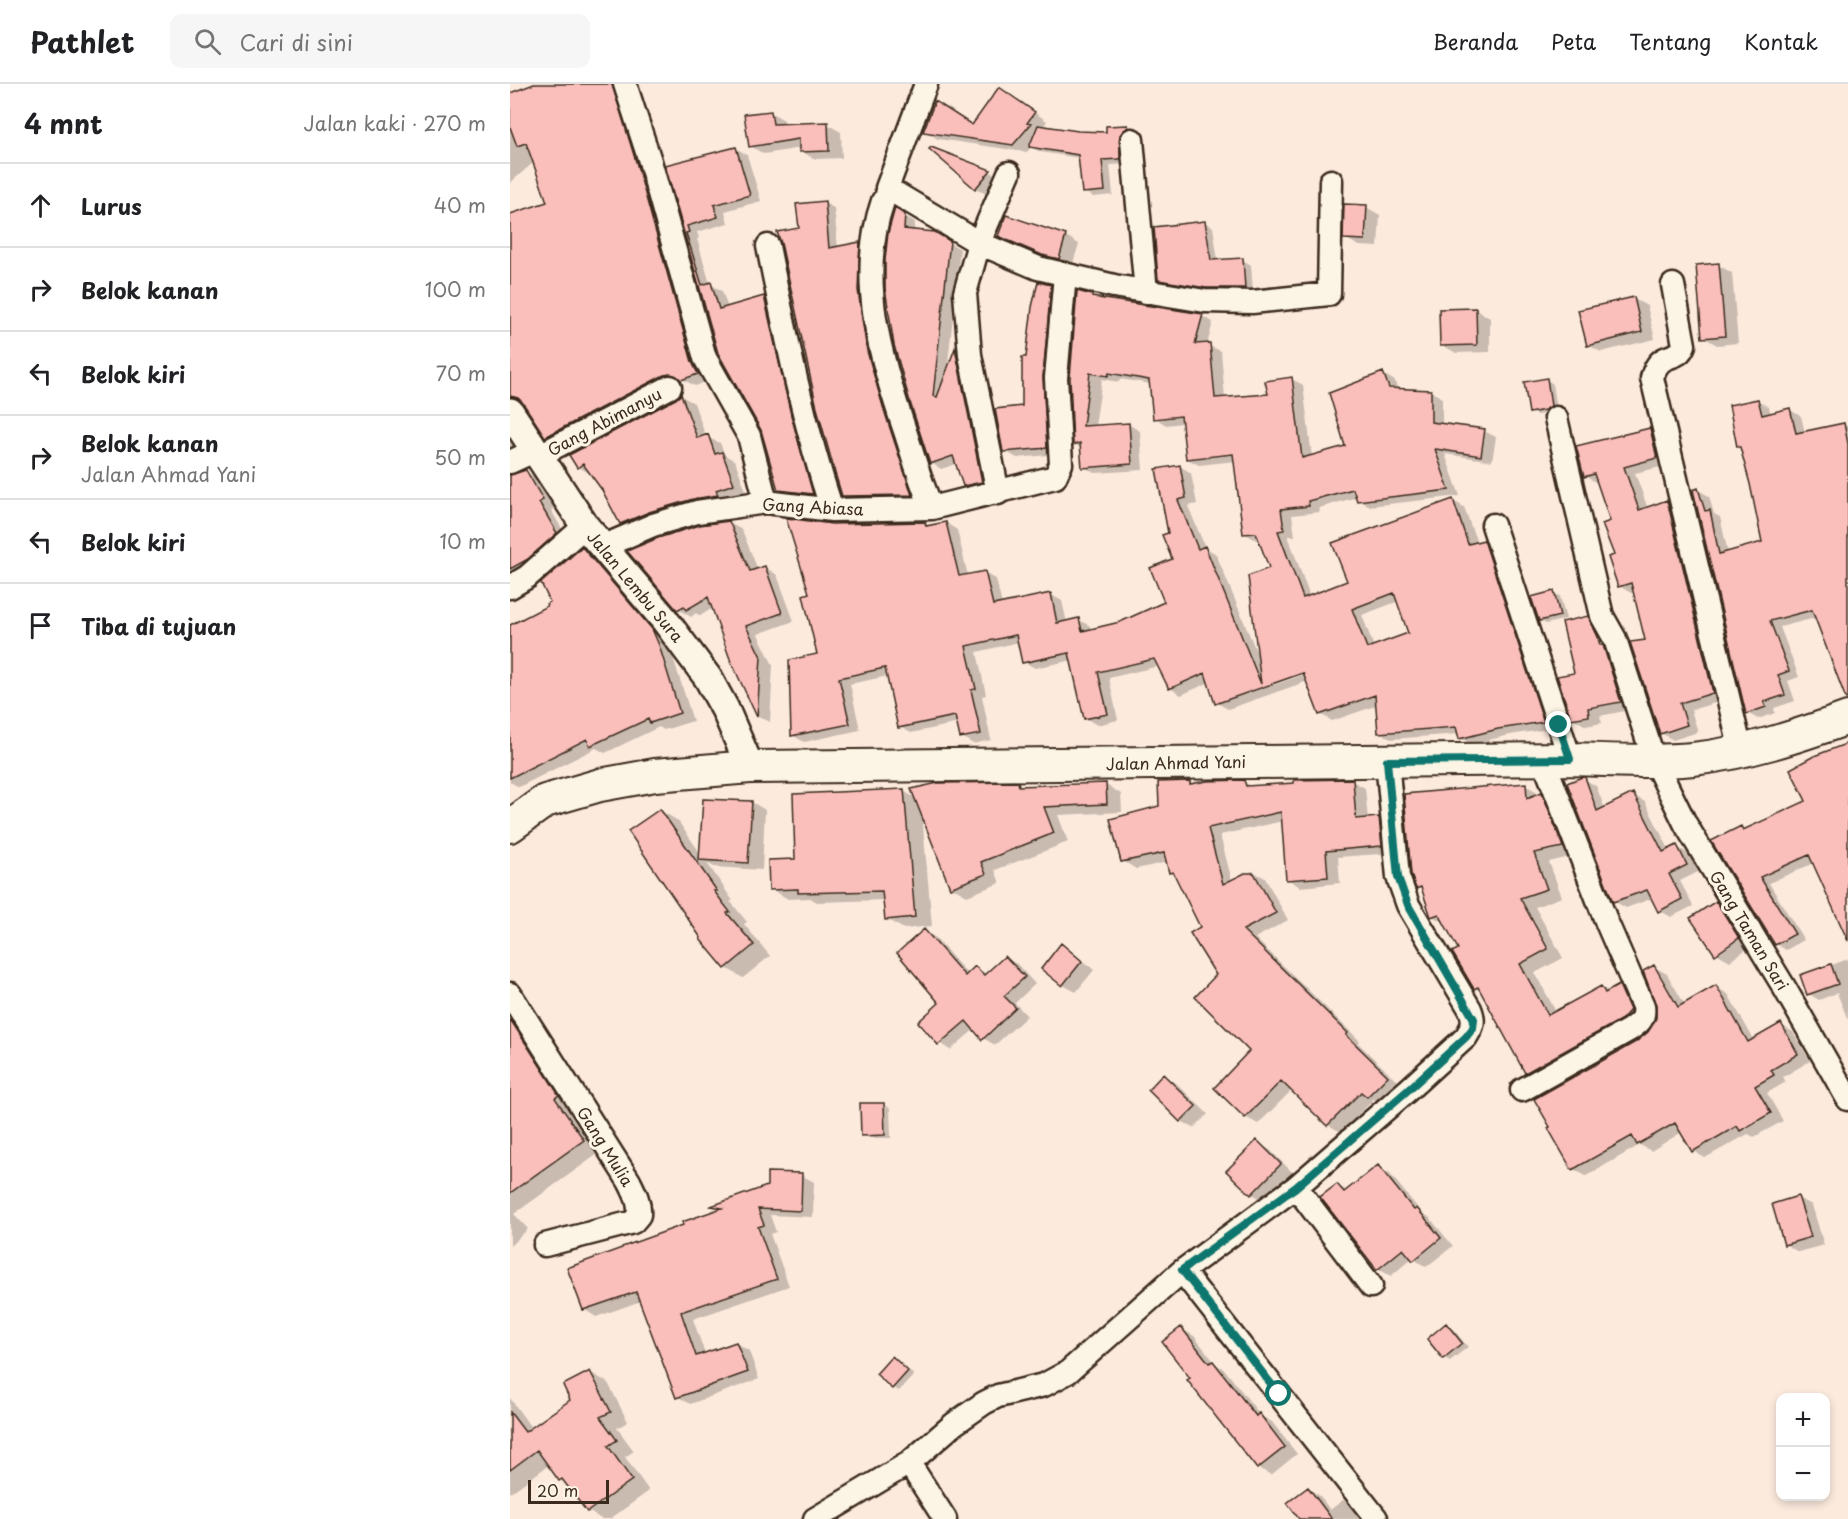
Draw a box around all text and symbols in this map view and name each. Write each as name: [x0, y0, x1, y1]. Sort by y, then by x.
search box: [170, 14, 590, 68]
text: Pathlet: [30, 20, 134, 63]
icon: search: [191, 25, 224, 58]
text: Cari di sini: [239, 25, 353, 58]
text: Beranda: [1433, 25, 1518, 57]
text: Peta: [1551, 25, 1596, 57]
text: Tentang: [1629, 25, 1711, 57]
text: Kontak: [1744, 25, 1818, 57]
text: 4 mnt: [24, 104, 103, 143]
text: Jalan kaki · 270 m: [303, 108, 486, 138]
icon: ahead: [24, 189, 57, 222]
text: Lurus: [81, 189, 142, 222]
text: 40 m: [434, 190, 486, 220]
icon: right: [24, 273, 57, 306]
text: Belok kanan: [81, 273, 218, 306]
text: 100 m: [425, 274, 486, 304]
icon: left: [24, 357, 57, 390]
text: Belok kiri: [81, 357, 185, 390]
text: 70 m: [436, 358, 486, 388]
street label: Gang Abimanyu: [543, 381, 665, 461]
text: Belok kanan: [81, 426, 218, 459]
icon: right: [24, 441, 57, 474]
text: 50 m: [434, 442, 486, 472]
text: Jalan Ahmad Yani: [81, 459, 256, 489]
street label: Gang Abiasa: [762, 491, 864, 521]
icon: left: [24, 525, 57, 558]
text: Belok kiri: [81, 525, 185, 558]
street label: Jalan Lembu Sura: [582, 525, 690, 647]
text: 10 m: [439, 526, 486, 556]
icon: arrive: [24, 609, 57, 642]
text: Tiba di tujuan: [81, 609, 236, 642]
route end: [1545, 711, 1571, 737]
street label: Jalan Ahmad Yani: [1106, 749, 1246, 775]
street label: Gang Taman Sari: [1705, 866, 1795, 994]
street label: Gang Mulia: [572, 1101, 640, 1191]
route start: [1265, 1380, 1291, 1406]
map controls: [1776, 1393, 1830, 1501]
button: +: [1776, 1393, 1830, 1447]
button: −: [1776, 1447, 1830, 1501]
scale bar: [528, 1477, 609, 1504]
text: 20 m: [537, 1478, 578, 1502]

